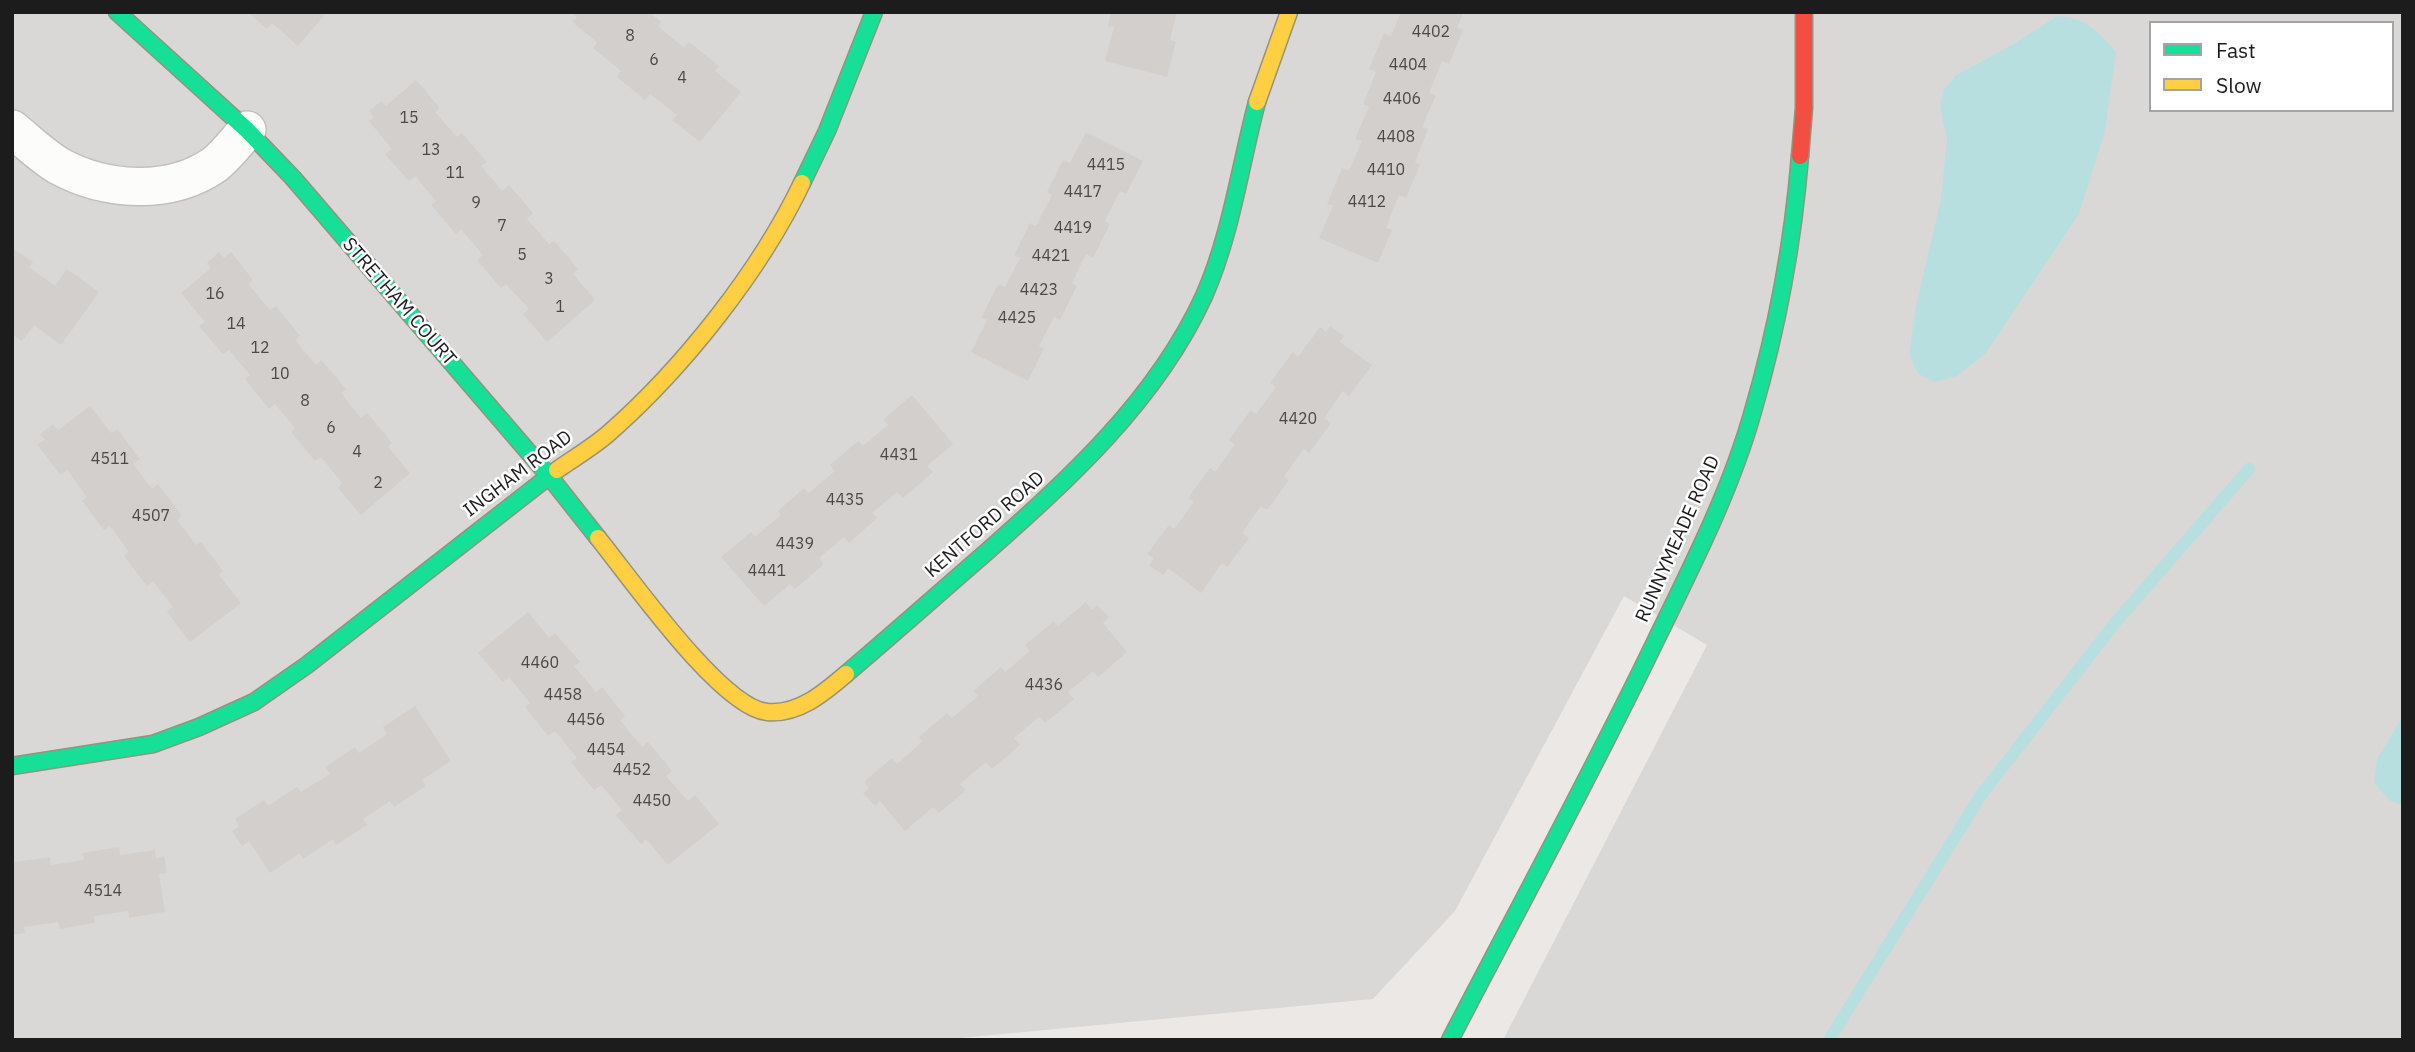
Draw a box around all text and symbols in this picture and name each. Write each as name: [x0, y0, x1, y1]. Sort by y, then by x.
legend: [2149, 21, 2394, 112]
house number: 4402: [1412, 22, 1450, 42]
house number: 8: [625, 26, 635, 46]
text: Fast: [2216, 36, 2256, 64]
house number: 6: [649, 50, 659, 70]
house number: 4404: [1389, 55, 1427, 75]
house number: 4: [677, 68, 687, 88]
text: Slow: [2216, 71, 2262, 99]
house number: 4406: [1383, 89, 1421, 109]
house number: 15: [399, 108, 419, 128]
house number: 4408: [1377, 127, 1415, 147]
house number: 13: [421, 140, 441, 160]
house number: 4415: [1087, 155, 1125, 175]
house number: 4410: [1367, 160, 1405, 180]
house number: 11: [445, 163, 465, 183]
house number: 4417: [1064, 182, 1102, 202]
house number: 4412: [1348, 192, 1386, 212]
house number: 9: [471, 193, 481, 213]
house number: 7: [497, 216, 507, 236]
house number: 4419: [1054, 218, 1092, 238]
street label: STRETHAM COURT: [337, 233, 461, 371]
house number: 5: [517, 245, 527, 265]
house number: 4421: [1032, 246, 1070, 266]
house number: 3: [544, 269, 554, 289]
house number: 4423: [1020, 280, 1058, 300]
house number: 16: [205, 284, 225, 304]
house number: 1: [555, 297, 565, 317]
house number: 4425: [998, 308, 1036, 328]
house number: 14: [226, 314, 246, 334]
house number: 12: [250, 338, 270, 358]
house number: 10: [270, 364, 290, 384]
house number: 8: [300, 391, 310, 411]
house number: 4420: [1279, 409, 1317, 429]
house number: 6: [326, 418, 336, 438]
street label: INGHAM ROAD: [459, 426, 577, 522]
house number: 4: [352, 442, 362, 462]
house number: 4431: [880, 445, 918, 465]
house number: 4511: [91, 449, 129, 469]
street label: RUNNYMEADE ROAD: [1631, 452, 1725, 626]
street label: KENTFORD ROAD: [921, 467, 1049, 583]
house number: 2: [373, 473, 383, 493]
house number: 4435: [826, 490, 864, 510]
house number: 4507: [132, 506, 170, 526]
house number: 4439: [776, 534, 814, 554]
house number: 4441: [748, 561, 786, 581]
house number: 4460: [521, 653, 559, 673]
house number: 4436: [1025, 675, 1063, 695]
house number: 4458: [544, 685, 582, 705]
house number: 4456: [567, 710, 605, 730]
house number: 4454: [587, 740, 625, 760]
house number: 4452: [613, 760, 651, 780]
house number: 4450: [633, 791, 671, 811]
house number: 4514: [84, 881, 122, 901]

